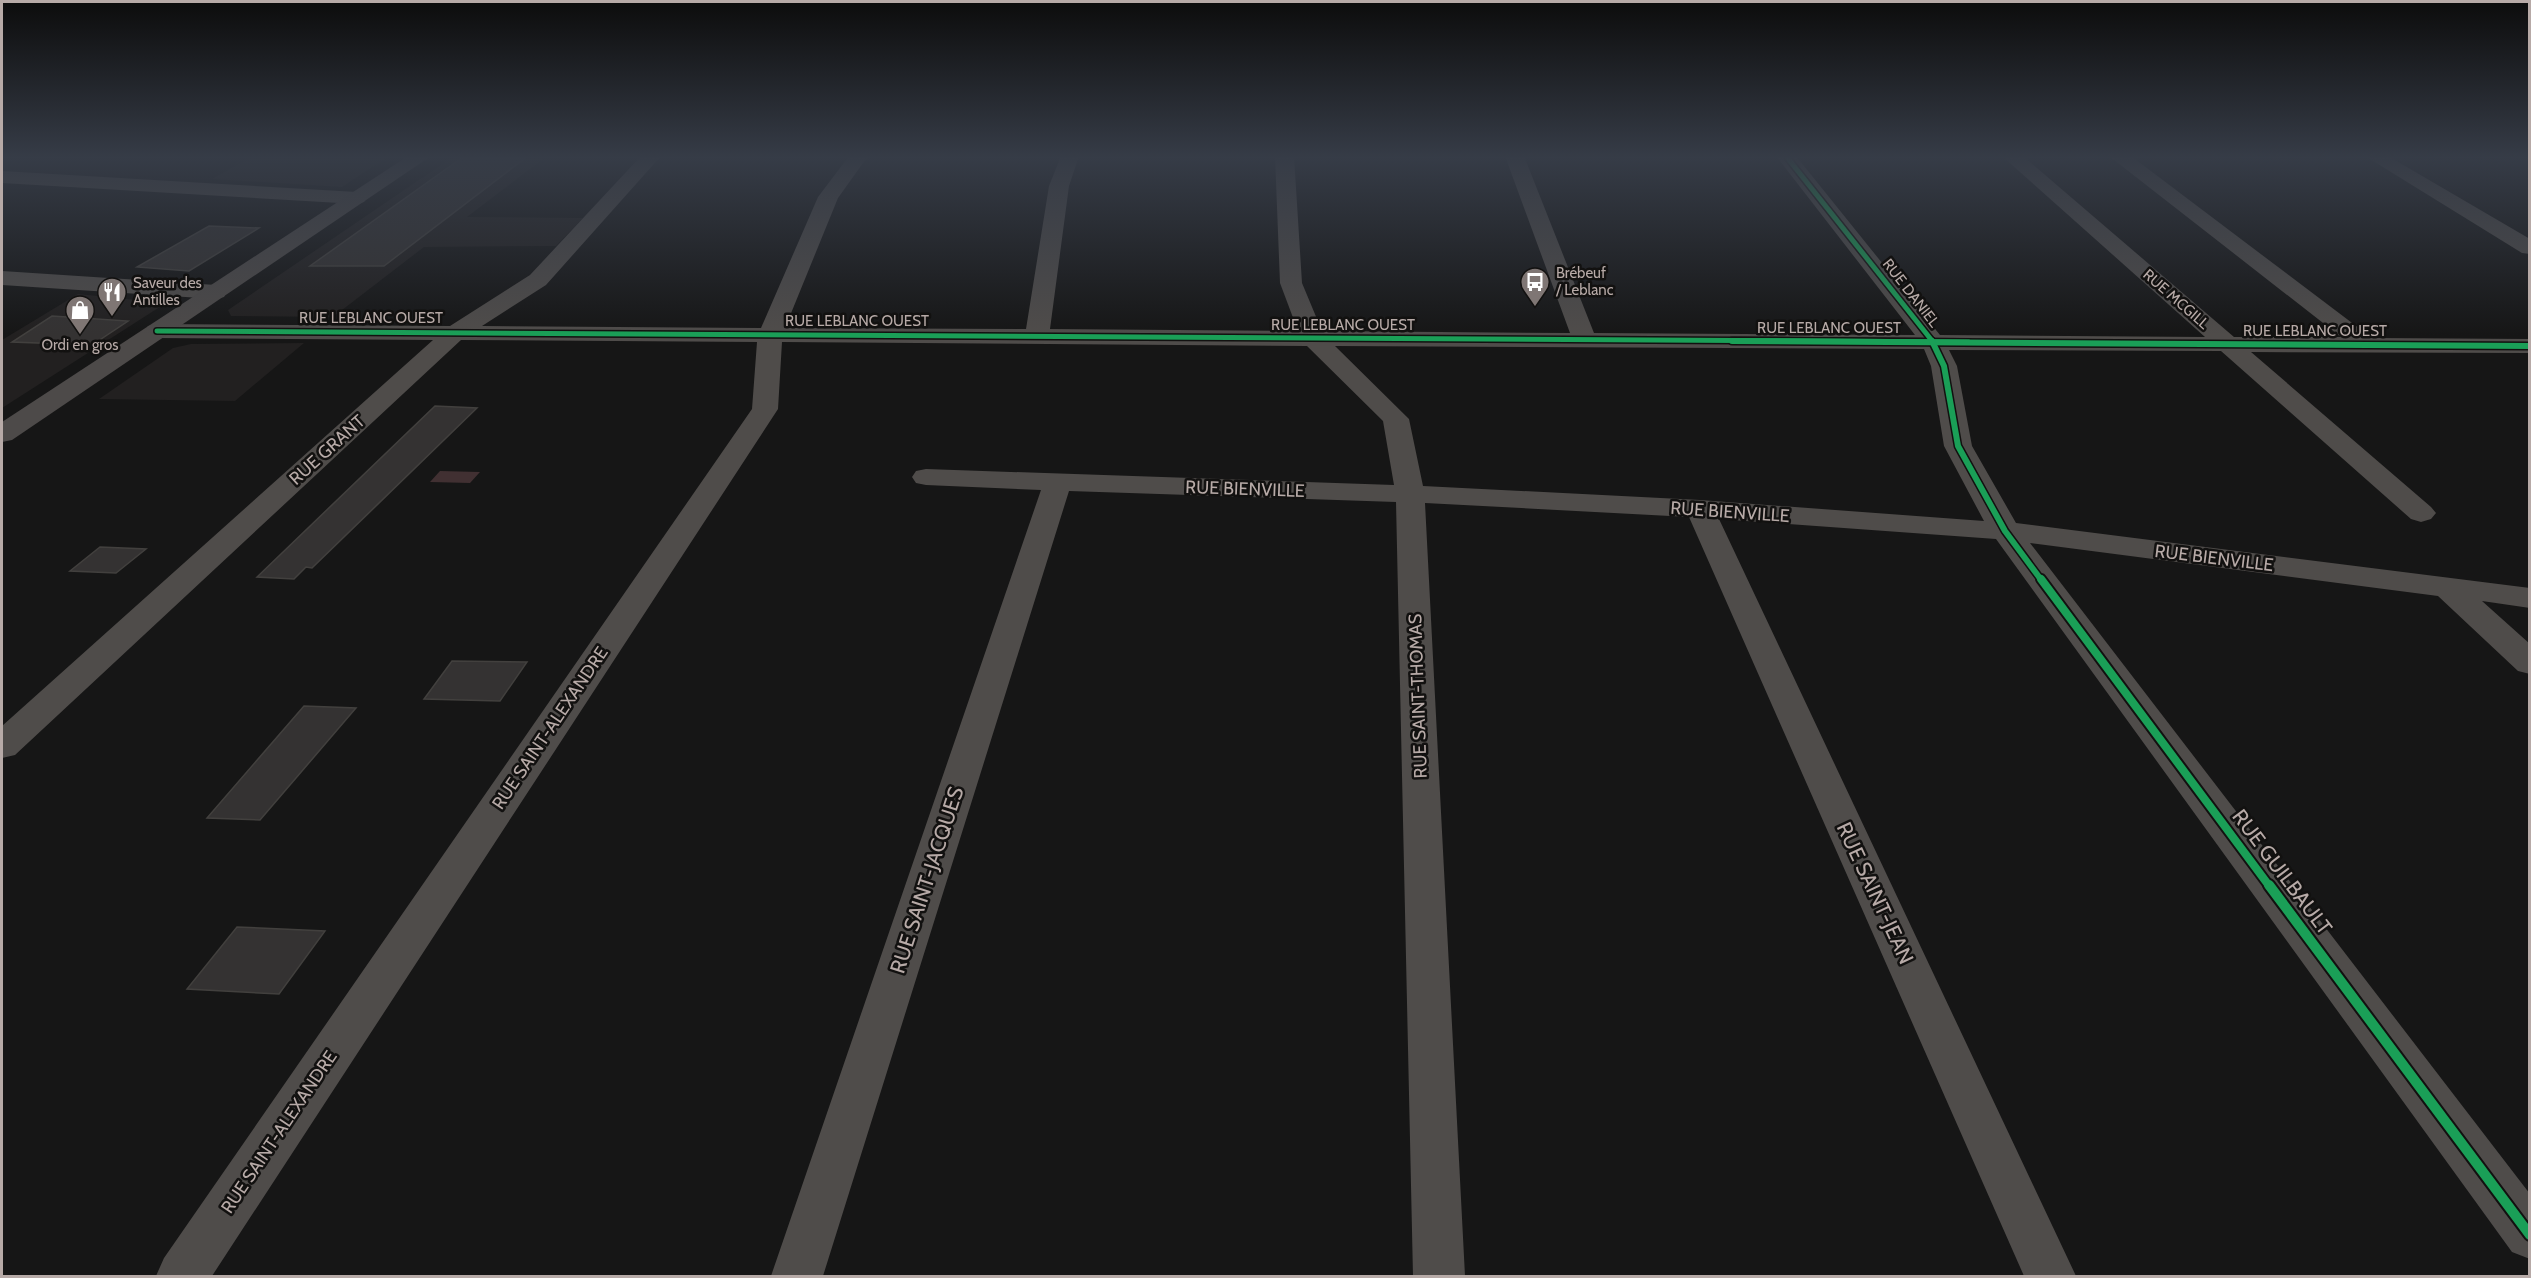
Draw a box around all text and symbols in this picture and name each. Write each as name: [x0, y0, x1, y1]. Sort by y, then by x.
street label: RUE DANIEL: [1879, 255, 1944, 331]
place label: Brébeuf / Leblanc: [1555, 264, 1614, 299]
street label: RUE MCGILL: [2139, 265, 2213, 333]
bus stop icon: Brébeuf / Leblanc: [1519, 266, 1551, 308]
place label: Saveur des Antilles: [133, 274, 202, 309]
restaurant icon: Saveur des Antilles: [96, 276, 128, 318]
shop icon: Ordi en gros: [64, 294, 96, 336]
street label: RUE LEBLANC OUEST: [299, 309, 443, 327]
street label: RUE LEBLANC OUEST: [785, 312, 929, 330]
street label: RUE LEBLANC OUEST: [1271, 316, 1415, 334]
street label: RUE LEBLANC OUEST: [1757, 319, 1901, 337]
street label: RUE LEBLANC OUEST: [2243, 322, 2387, 340]
place label: Ordi en gros: [42, 336, 118, 354]
street label: RUE GRANT: [285, 410, 370, 490]
street label: RUE BIENVILLE: [1185, 476, 1305, 502]
street label: RUE BIENVILLE: [1670, 497, 1790, 527]
street label: RUE BIENVILLE: [2153, 540, 2275, 576]
street label: RUE SAINT-THOMAS: [1404, 613, 1432, 779]
street label: RUE SAINT-ALEXANDRE: [487, 642, 613, 814]
street label: RUE SAINT-JACQUES: [885, 783, 969, 976]
street label: RUE GUILBAULT: [2227, 804, 2338, 939]
street label: RUE SAINT-JEAN: [1832, 818, 1919, 968]
street label: RUE SAINT-ALEXANDRE: [216, 1046, 342, 1218]

